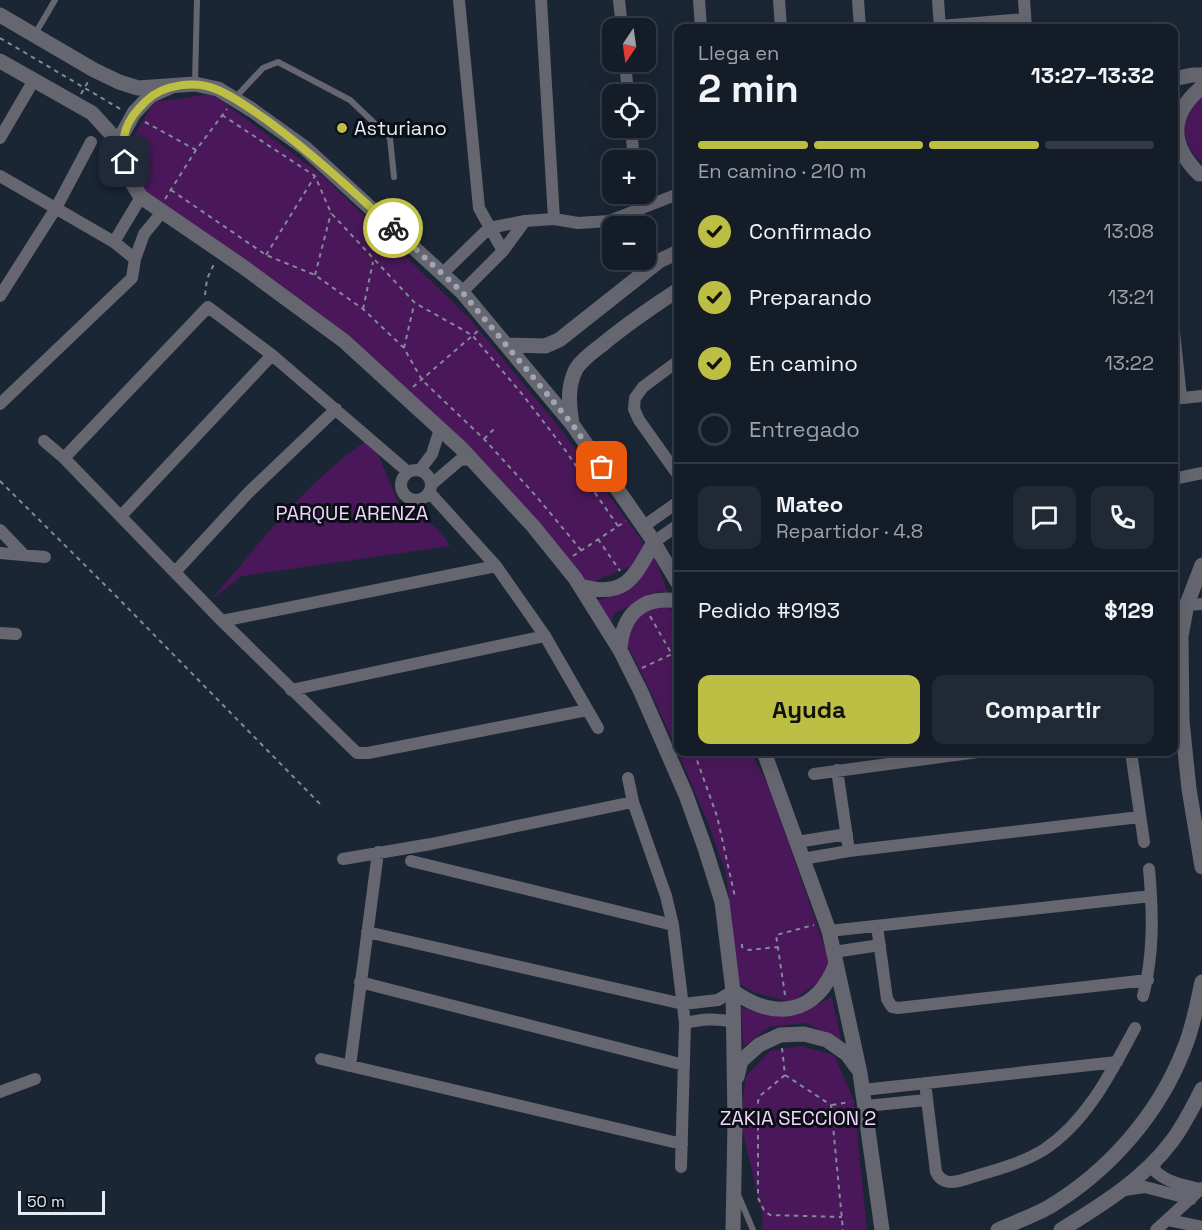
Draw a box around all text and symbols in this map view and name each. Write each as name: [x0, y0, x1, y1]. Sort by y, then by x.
north arrow: [602, 18, 656, 72]
map controls: [602, 18, 656, 270]
text: Llega en: [698, 40, 779, 66]
text: 13:27–13:32: [1031, 61, 1154, 89]
text: 2 min: [698, 64, 799, 113]
button: locate: [602, 84, 656, 138]
place label: Asturiano: [354, 115, 447, 141]
marker: Asturiano: [335, 121, 349, 135]
pin: [99, 136, 150, 187]
icon: home: [108, 145, 141, 178]
button: +: [602, 150, 656, 204]
text: En camino · 210 m: [698, 158, 866, 184]
courier: [363, 198, 423, 258]
icon: bike: [377, 212, 410, 245]
icon: check: [698, 215, 731, 248]
button: −: [602, 216, 656, 270]
text: Confirmado: [749, 217, 872, 245]
text: 13:08: [1103, 218, 1154, 244]
icon: check: [698, 281, 731, 314]
text: Preparando: [749, 283, 872, 311]
text: 13:21: [1108, 284, 1154, 310]
icon: check: [698, 347, 731, 380]
text: En camino: [749, 349, 858, 377]
text: 13:22: [1104, 350, 1154, 376]
text: Entregado: [749, 415, 860, 443]
pin: [576, 441, 627, 492]
icon: bag: [585, 450, 618, 483]
button: person: [698, 486, 761, 549]
button: chat: [1013, 486, 1076, 549]
button: phone: [1091, 486, 1154, 549]
text: Mateo: [776, 490, 843, 518]
park label: PARQUE ARENZA: [276, 500, 429, 526]
text: Repartidor · 4.8: [776, 518, 923, 544]
text: Pedido #9193: [698, 596, 840, 624]
text: $129: [1104, 596, 1154, 624]
button: Ayuda: [698, 675, 920, 744]
button: Compartir: [932, 675, 1154, 744]
park label: ZAKIA SECCION 2: [720, 1105, 876, 1131]
scale bar: [18, 1188, 105, 1216]
text: 50 m: [27, 1191, 65, 1212]

